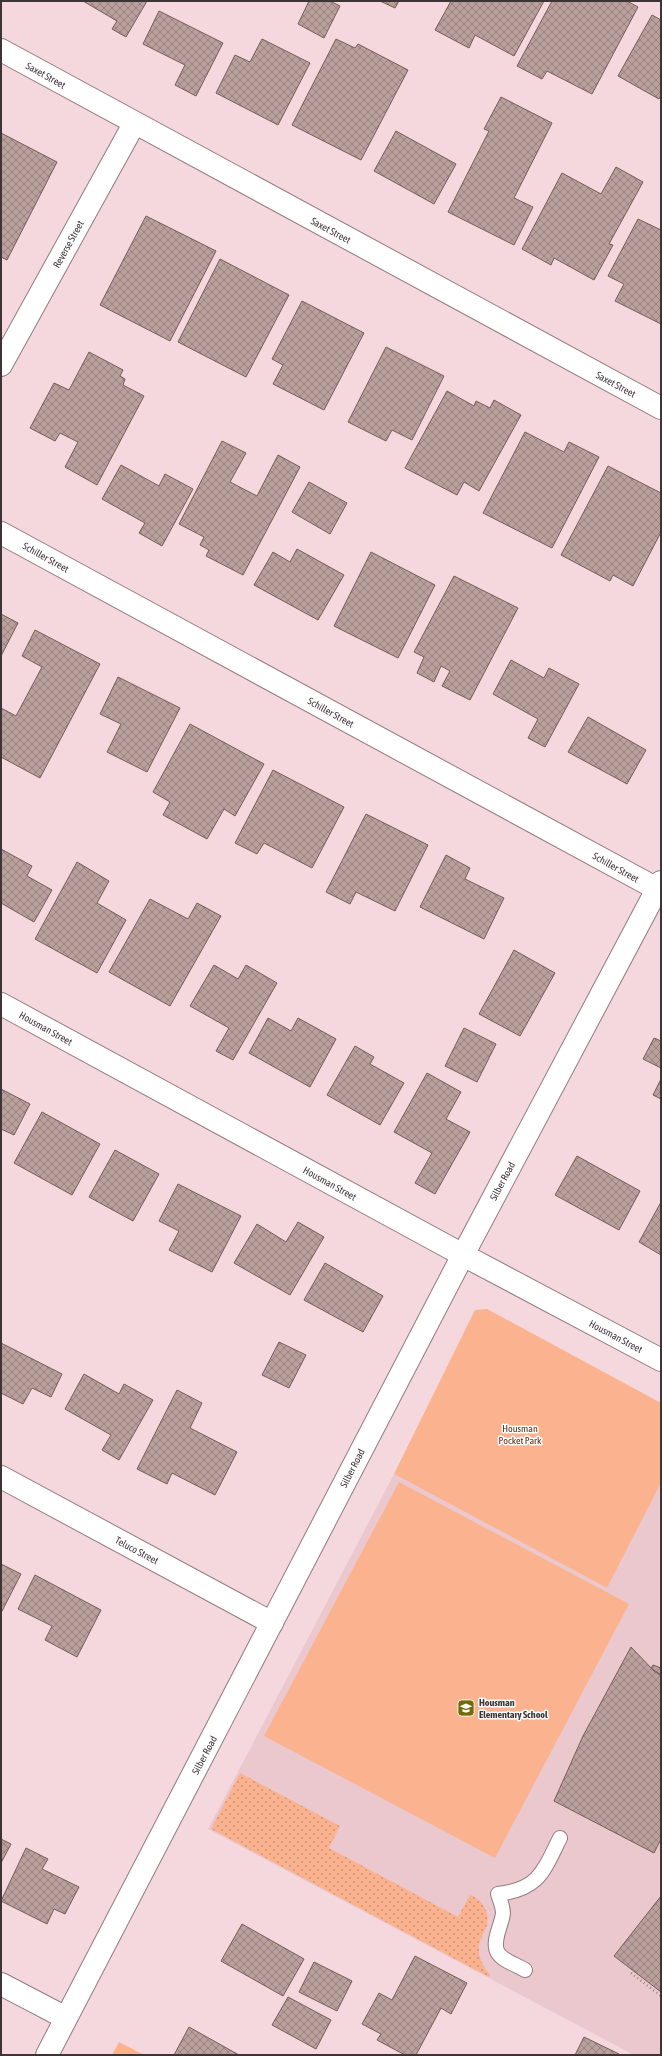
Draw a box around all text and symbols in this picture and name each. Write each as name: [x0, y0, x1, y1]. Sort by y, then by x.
street label: Saxet Street: [24, 60, 68, 91]
street label: Saxet Street: [309, 215, 353, 246]
street label: Reverse Street: [51, 219, 86, 270]
street label: Saxet Street: [594, 369, 638, 400]
street label: Schiller Street: [21, 540, 71, 575]
street label: Schiller Street: [306, 695, 356, 730]
street label: Schiller Street: [591, 850, 641, 885]
street label: Housman Street: [17, 1009, 74, 1048]
street label: Silber Road: [488, 1160, 517, 1202]
street label: Housman Street: [301, 1164, 358, 1203]
street label: Housman Street: [587, 1318, 644, 1355]
park label: Housman Pocket Park: [499, 1423, 542, 1446]
street label: Silber Road: [338, 1447, 367, 1489]
street label: Teluco Street: [113, 1534, 160, 1567]
place label: Housman Elementary School: [479, 1697, 548, 1720]
school or university icon: Housman Elementary School: [456, 1698, 476, 1718]
street label: Silber Road: [190, 1734, 219, 1776]

